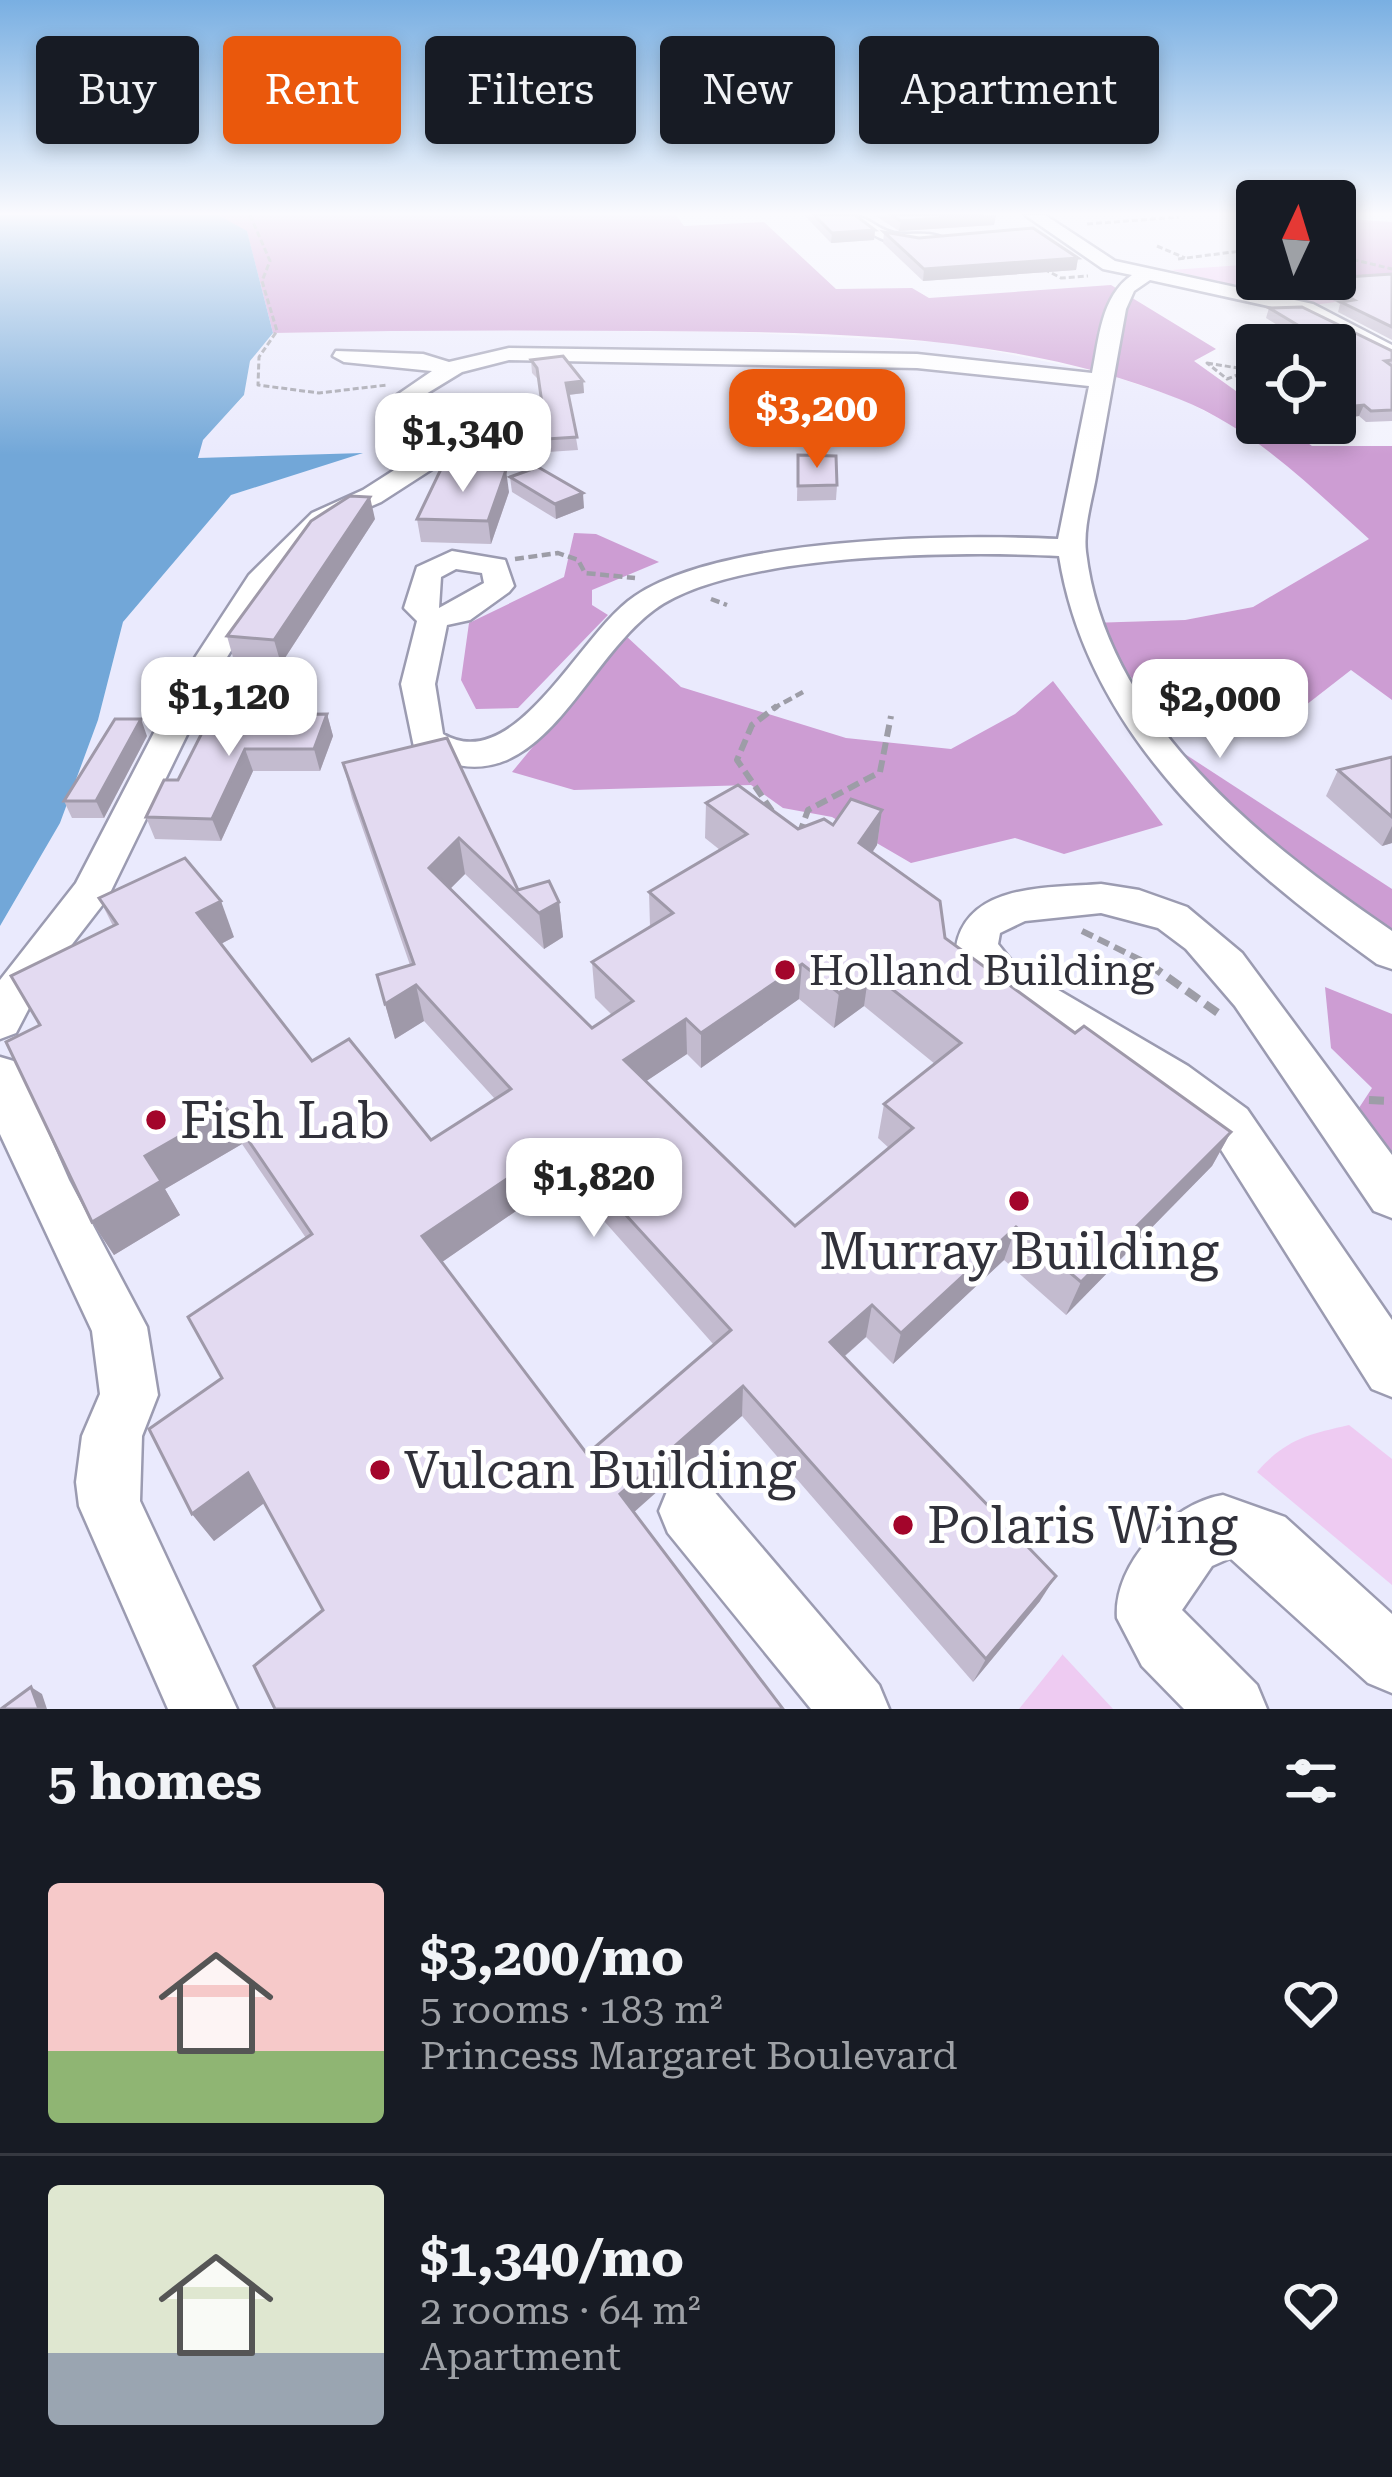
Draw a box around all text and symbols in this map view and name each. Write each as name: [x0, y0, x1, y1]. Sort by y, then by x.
chip: Buy: [36, 36, 199, 144]
chip: Rent: [223, 36, 401, 144]
chip: Filters: [425, 36, 636, 144]
chip: New: [660, 36, 835, 144]
chip: Apartment: [859, 36, 1159, 144]
north arrow: [1236, 180, 1356, 300]
map controls: [1236, 180, 1356, 444]
button: locate: [1236, 324, 1356, 444]
pin: $3,200: [719, 369, 915, 471]
text: $3,200: [756, 385, 878, 431]
pin: $1,340: [365, 393, 561, 495]
text: $1,340: [402, 409, 524, 455]
pin: $1,120: [131, 657, 327, 759]
pin: $2,000: [1122, 659, 1318, 761]
text: $1,120: [168, 673, 290, 719]
text: $2,000: [1159, 675, 1281, 721]
place label: Holland Building: [809, 946, 1154, 995]
marker: Holland Building: [772, 957, 798, 983]
place label: Fish Lab: [180, 1091, 390, 1150]
marker: Fish Lab: [143, 1107, 169, 1133]
pin: $1,820: [496, 1138, 692, 1240]
text: $1,820: [533, 1154, 655, 1200]
marker: Murray Building: [1006, 1188, 1032, 1214]
place label: Murray Building: [819, 1222, 1219, 1282]
place label: Vulcan Building: [404, 1441, 796, 1501]
marker: Vulcan Building: [367, 1457, 393, 1483]
place label: Polaris Wing: [927, 1496, 1238, 1556]
marker: Polaris Wing: [890, 1512, 916, 1538]
icon: filters: [1278, 1748, 1344, 1814]
text: 5 homes: [48, 1752, 262, 1811]
text: $3,200/mo: [420, 1928, 684, 1987]
icon: home: [144, 1931, 288, 2075]
icon: heart: [1278, 1970, 1344, 2036]
text: 5 rooms · 183 m²: [420, 1987, 723, 2033]
text: Princess Margaret Boulevard: [420, 2033, 958, 2079]
text: $1,340/mo: [420, 2229, 684, 2288]
icon: home: [144, 2233, 288, 2377]
icon: heart: [1278, 2272, 1344, 2338]
text: 2 rooms · 64 m²: [420, 2288, 701, 2334]
text: Apartment: [420, 2334, 621, 2380]

